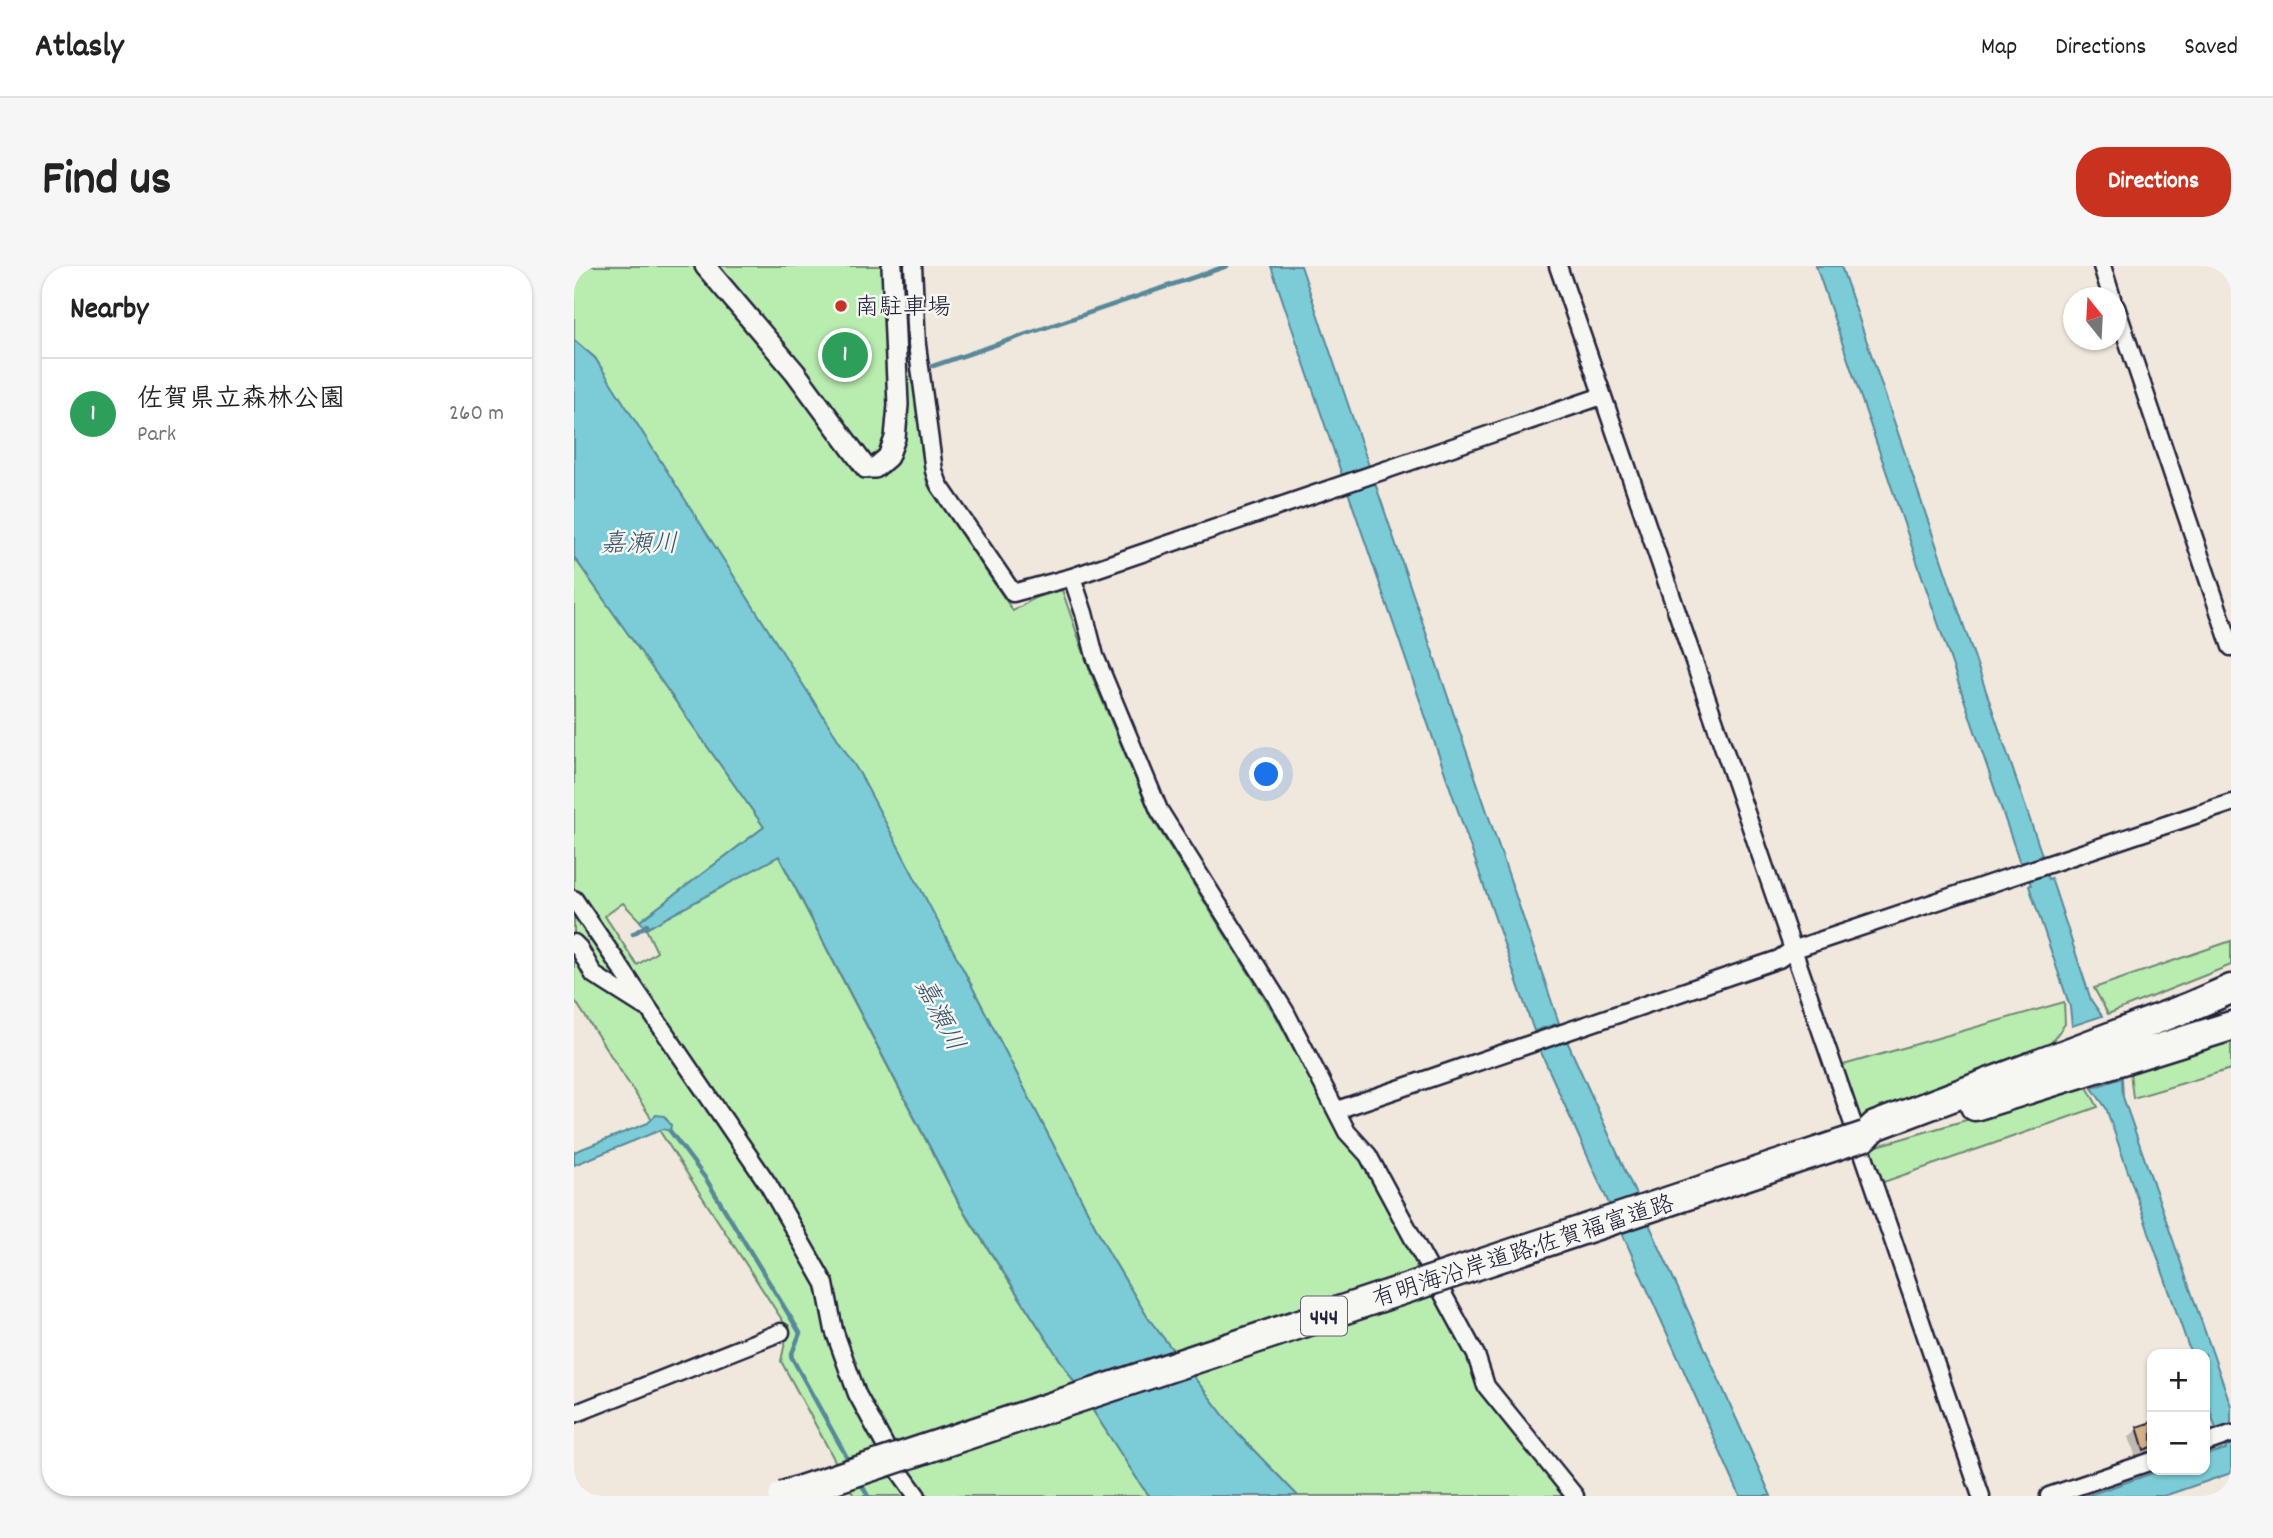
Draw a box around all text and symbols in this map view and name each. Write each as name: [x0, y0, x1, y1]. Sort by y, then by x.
text: Atlasly: [35, 25, 124, 72]
text: Map: [1981, 31, 2017, 65]
text: Directions: [2055, 31, 2146, 65]
text: Saved: [2184, 31, 2238, 65]
text: Find us: [42, 147, 171, 217]
button: Directions: [2076, 147, 2231, 217]
north arrow: [2063, 287, 2126, 350]
text: Nearby: [70, 290, 148, 333]
place label: 南駐車場: [855, 292, 951, 326]
marker: 南駐車場: [833, 298, 849, 314]
pin: 1: [822, 329, 868, 381]
text: 佐賀県立森林公園: [137, 382, 345, 419]
text: 1: [90, 398, 96, 431]
text: 260 m: [449, 398, 504, 431]
text: Park: [137, 419, 176, 452]
water label: 嘉瀬川: [600, 527, 678, 564]
your location: [1249, 757, 1283, 791]
water label: 嘉瀬川: [904, 972, 972, 1059]
street label: 有明海沿岸道路;佐賀福富道路: [1368, 1188, 1679, 1318]
road number: 444: [1301, 1296, 1347, 1336]
map controls: [2147, 1349, 2210, 1475]
button: +: [2147, 1349, 2210, 1412]
button: −: [2147, 1412, 2210, 1475]

